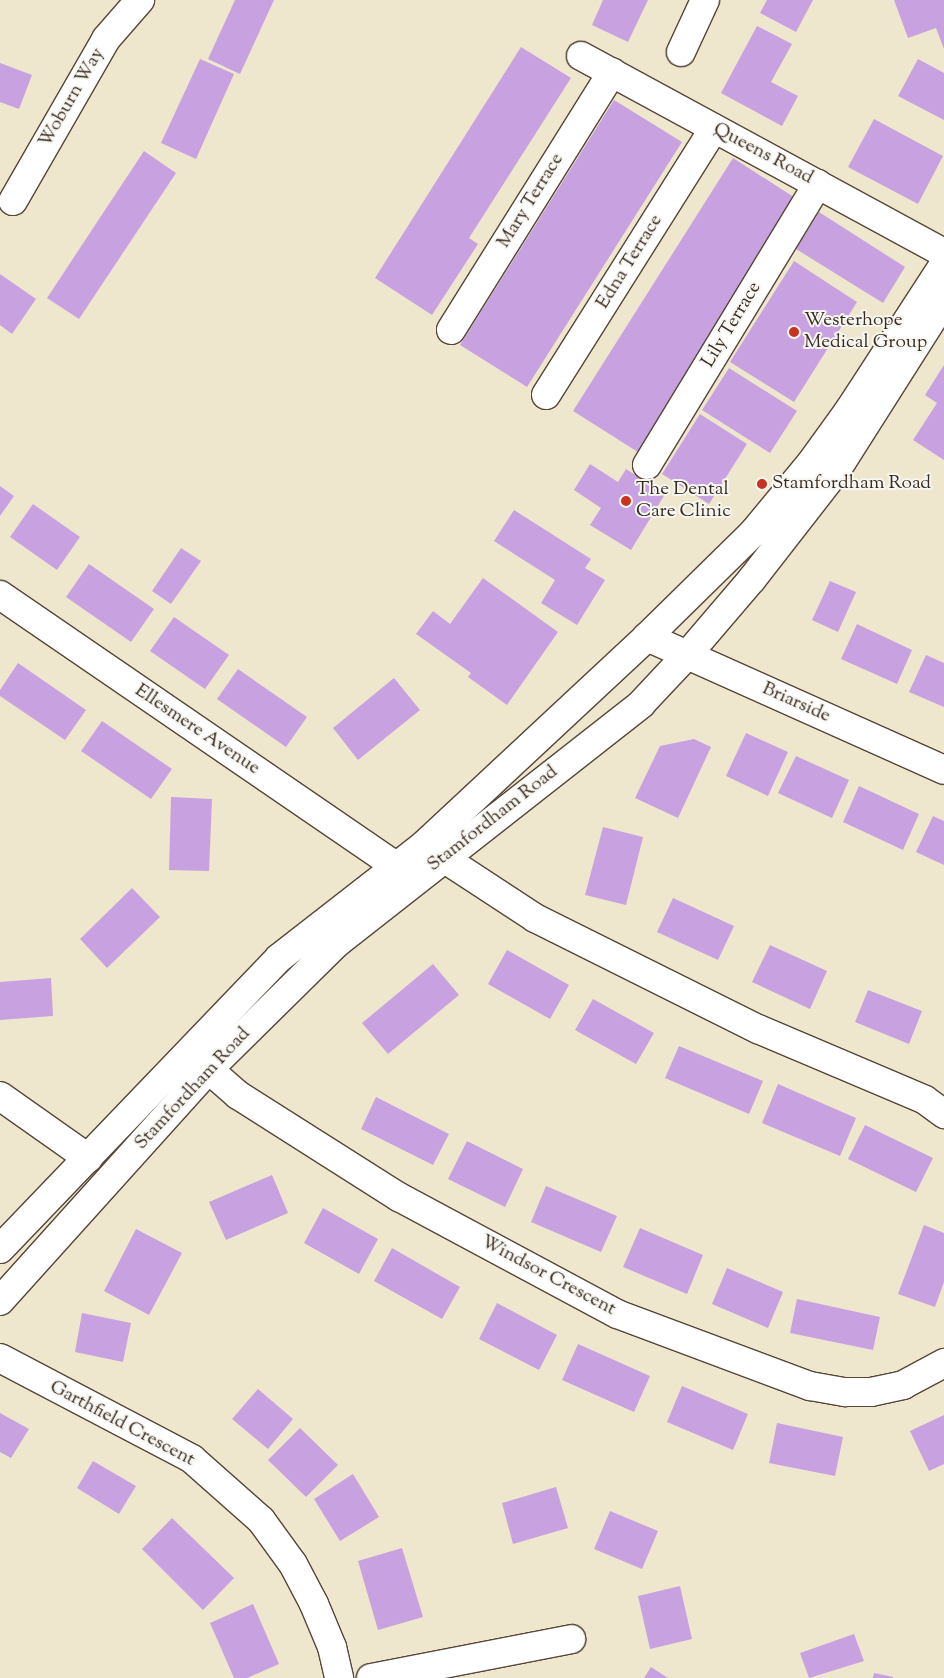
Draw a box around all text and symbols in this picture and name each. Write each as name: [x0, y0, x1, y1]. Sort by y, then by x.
street label: Woburn Way: [34, 44, 110, 152]
street label: Queens Road: [709, 118, 817, 190]
street label: Mary Terrace: [493, 149, 569, 253]
street label: Edna Terrace: [592, 211, 668, 313]
street label: Lily Terrace: [697, 278, 767, 372]
place label: Westerhope Medical Group: [804, 310, 927, 354]
marker: Westerhope Medical Group: [788, 326, 800, 338]
place label: Stamfordham Road: [772, 473, 931, 495]
marker: Stamfordham Road: [756, 478, 768, 490]
place label: The Dental Care Clinic: [636, 479, 731, 523]
marker: The Dental Care Clinic: [620, 495, 632, 507]
street label: Briarside: [758, 678, 834, 728]
street label: Ellesmere Avenue: [130, 680, 264, 780]
street label: Stamfordham Road: [423, 761, 563, 877]
street label: Stamfordham Road: [130, 1023, 256, 1155]
street label: Windsor Crescent: [477, 1231, 619, 1321]
street label: Garthfield Crescent: [45, 1376, 199, 1472]

